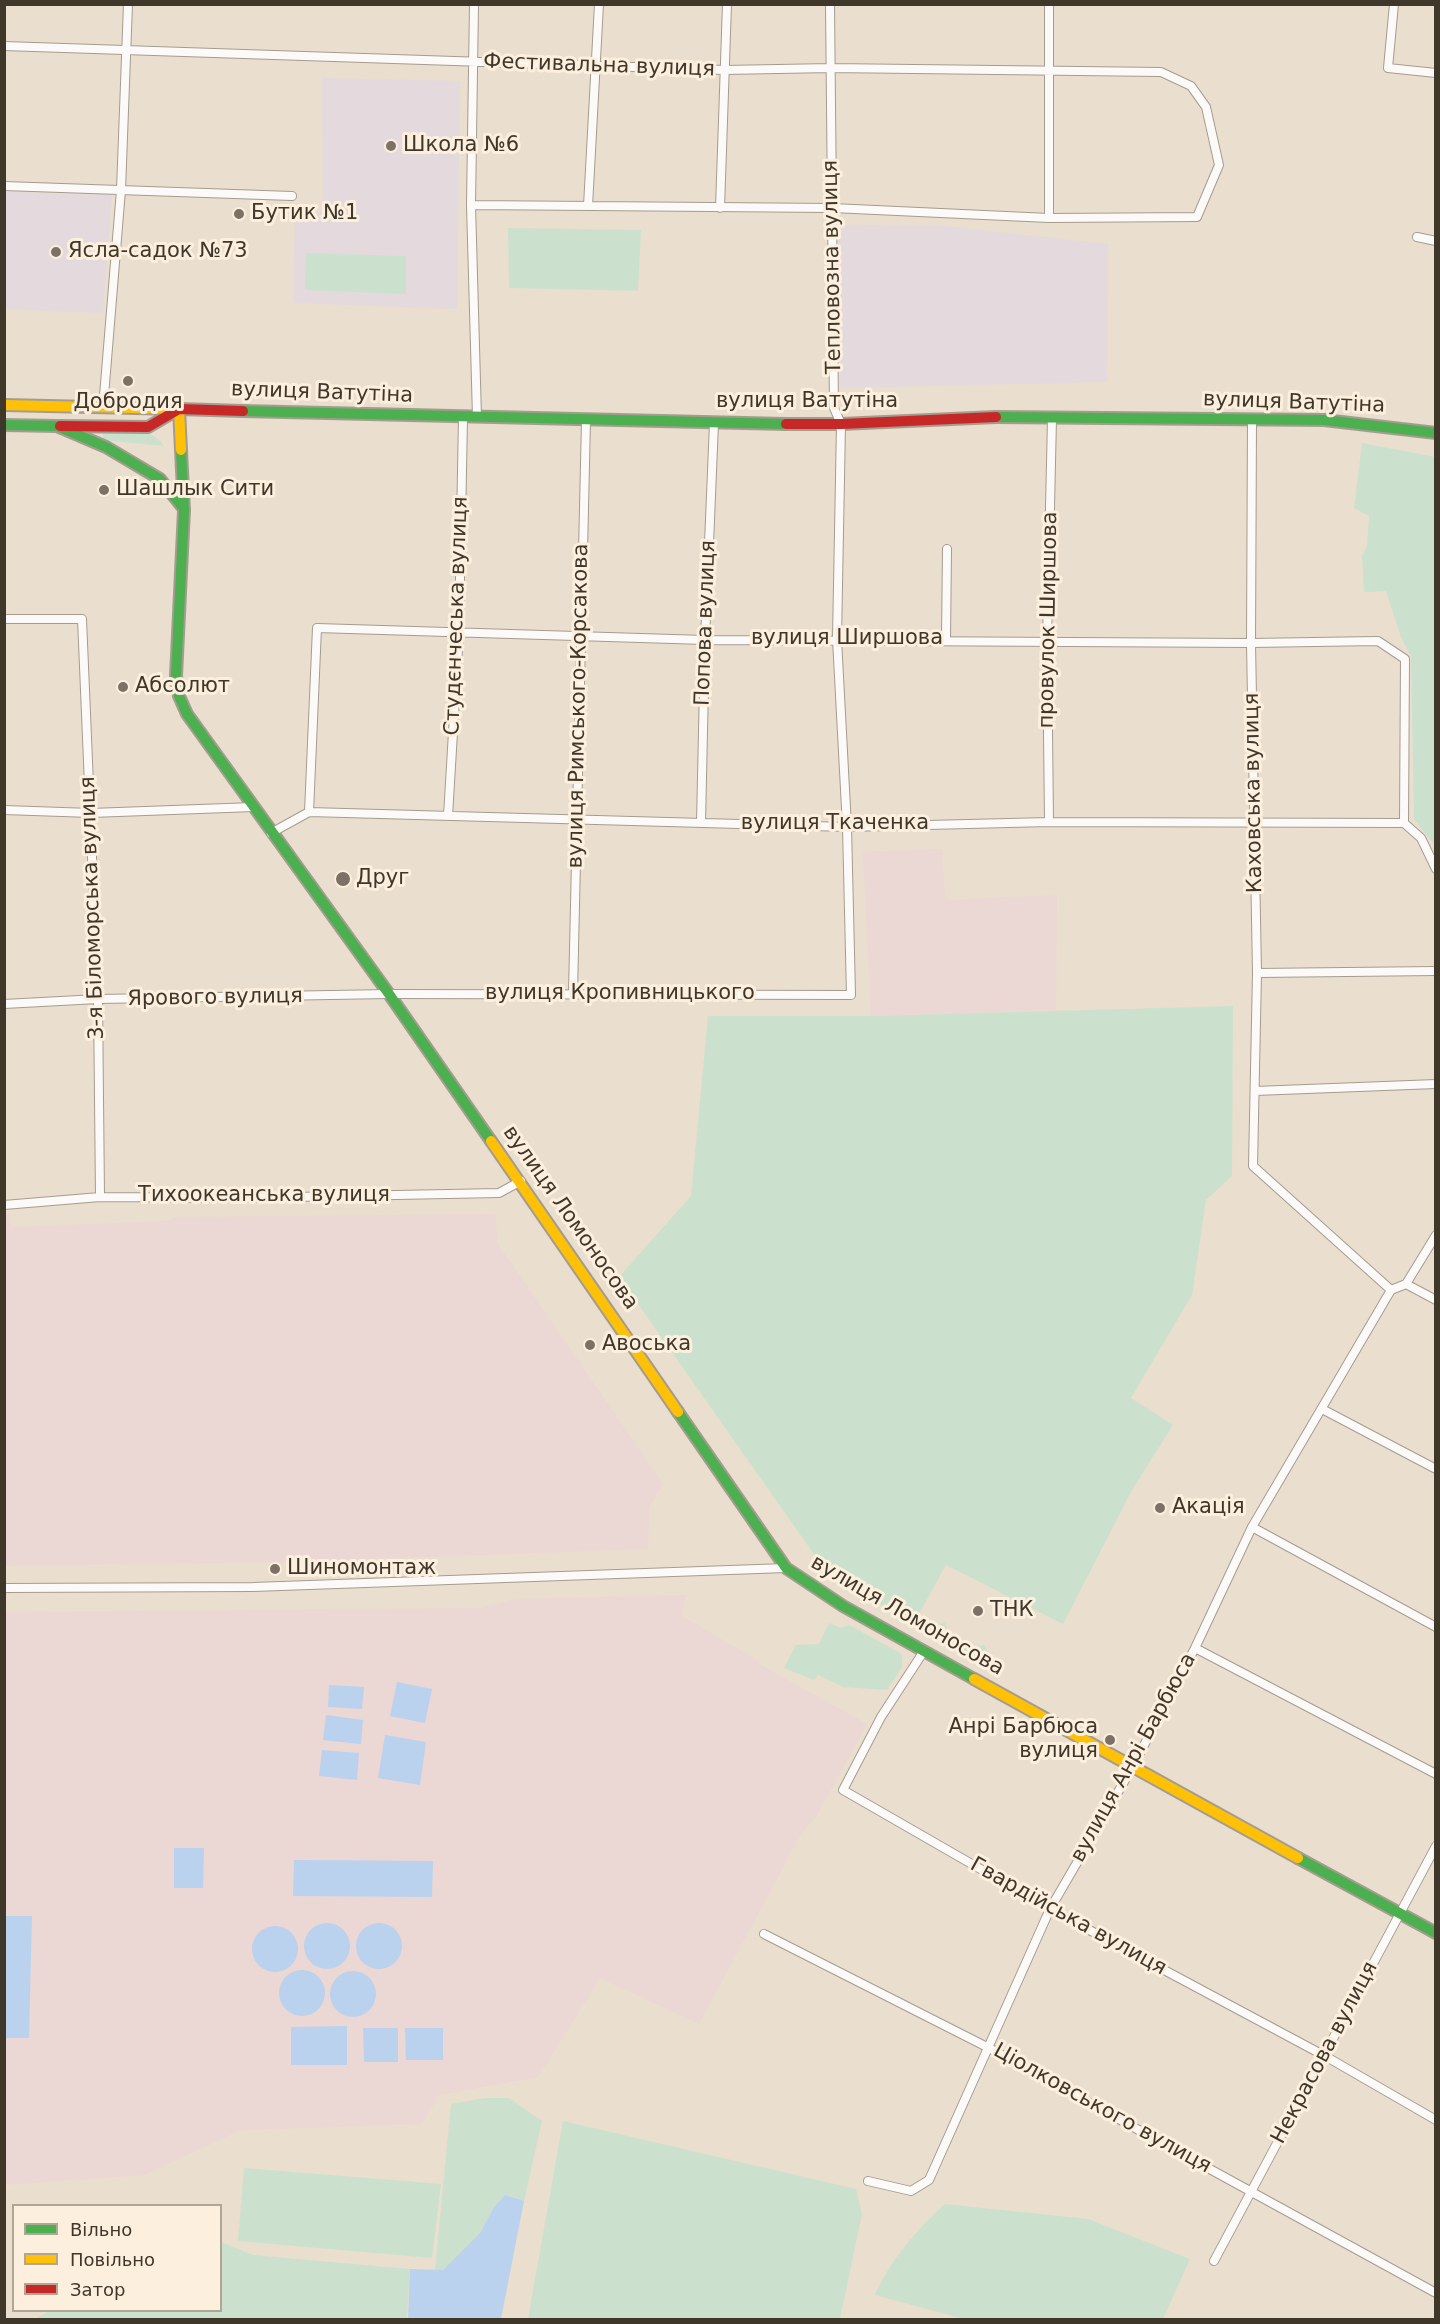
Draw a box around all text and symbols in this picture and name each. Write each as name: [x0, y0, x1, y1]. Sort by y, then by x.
street label: Фестивальна вулиця: [483, 49, 715, 83]
place label: Школа №6: [403, 133, 519, 159]
marker: Школа №6: [384, 139, 398, 153]
street label: Тепловозна вулиця: [819, 160, 847, 374]
place label: Бутик №1: [251, 201, 358, 227]
marker: Бутик №1: [232, 207, 246, 221]
place label: Ясла-садок №73: [68, 239, 248, 265]
marker: Ясла-садок №73: [49, 245, 63, 259]
marker: Добродия: [121, 374, 135, 388]
street label: вулиця Ватутіна: [231, 377, 413, 409]
street label: вулиця Ватутіна: [1203, 387, 1385, 419]
street label: вулиця Ватутіна: [716, 389, 898, 415]
place label: Добродия: [73, 390, 183, 416]
place label: Шашлык Сити: [116, 477, 274, 503]
marker: Шашлык Сити: [97, 483, 111, 497]
street label: Студєнчеська вулиця: [440, 496, 474, 736]
street label: провулок Ширшова: [1035, 511, 1063, 729]
street label: Попова вулиця: [691, 540, 721, 706]
street label: вулиця Римського-Корсакова: [564, 543, 594, 869]
street label: вулиця Ширшова: [751, 626, 943, 652]
place label: Абсолют: [135, 674, 230, 700]
marker: Абсолют: [116, 680, 130, 694]
street label: Каховська вулиця: [1240, 693, 1268, 893]
street label: 3-я Біломорська вулиця: [76, 776, 110, 1040]
street label: вулиця Ткаченка: [741, 811, 929, 837]
place label: Друг: [356, 866, 409, 892]
marker: Друг: [334, 870, 352, 888]
street label: вулиця Кропивницького: [485, 981, 755, 1007]
street label: Ярового вулиця: [127, 984, 303, 1012]
street label: вулиця Ломоносова: [497, 1121, 643, 1315]
street label: Тихоокеанська вулиця: [138, 1183, 390, 1209]
place label: Авоська: [602, 1332, 691, 1358]
marker: Авоська: [583, 1338, 597, 1352]
place label: Акація: [1172, 1495, 1245, 1521]
marker: Акація: [1153, 1501, 1167, 1515]
street label: вулиця Ломоносова: [806, 1550, 1008, 1682]
place label: Шиномонтаж: [287, 1556, 436, 1582]
marker: Шиномонтаж: [268, 1562, 282, 1576]
place label: ТНК: [990, 1598, 1034, 1624]
marker: ТНК: [971, 1604, 985, 1618]
street label: вулиця Анрі Барбюса: [1066, 1649, 1202, 1867]
place label: Анрі Барбюса вулиця: [948, 1715, 1098, 1765]
marker: Анрі Барбюса вулиця: [1103, 1733, 1117, 1747]
street label: Гвардійська вулиця: [966, 1853, 1170, 1981]
street label: Некрасова вулиця: [1266, 1958, 1384, 2148]
street label: Ціолковського вулиця: [989, 2039, 1215, 2179]
legend: [12, 2204, 222, 2312]
text: Вільно: [70, 2219, 132, 2240]
text: Повільно: [70, 2249, 155, 2270]
text: Затор: [70, 2279, 126, 2300]

